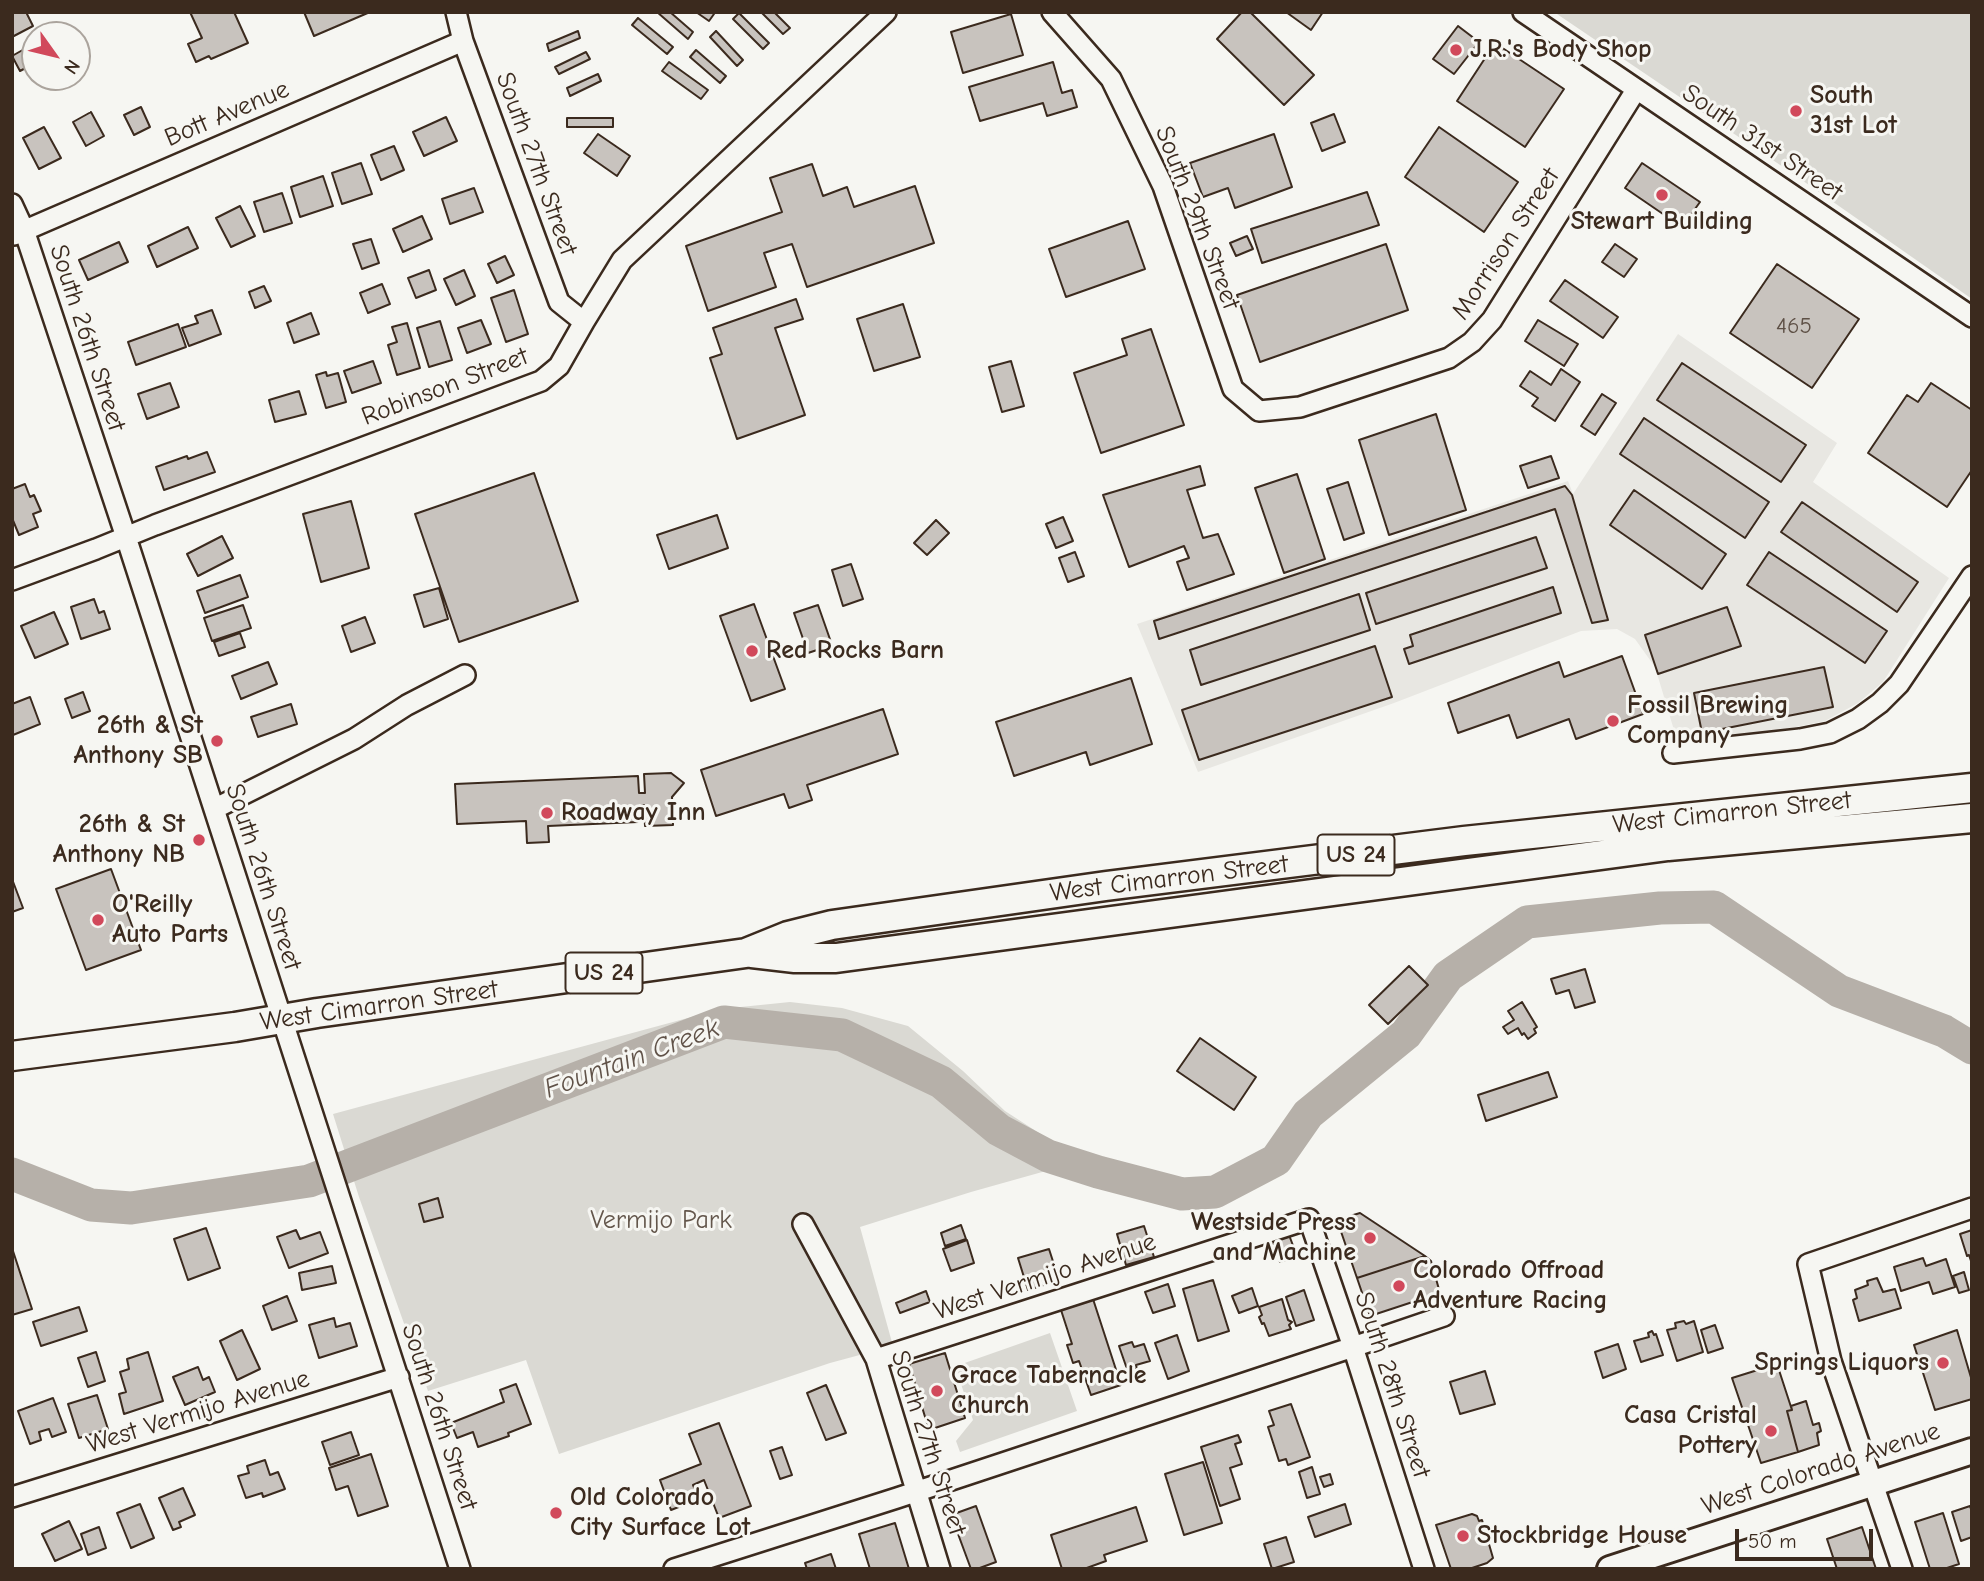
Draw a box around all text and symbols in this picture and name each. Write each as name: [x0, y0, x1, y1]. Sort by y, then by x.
north arrow: [21, 21, 91, 91]
place label: J.R.'s Body Shop: [1470, 34, 1651, 66]
marker: J.R.'s Body Shop: [1448, 42, 1464, 58]
text: N: [59, 55, 84, 78]
street label: South 27th Street: [488, 68, 584, 260]
street label: Bott Avenue: [160, 74, 294, 154]
street label: South 31st Street: [1676, 78, 1848, 208]
place label: South 31st Lot: [1810, 80, 1897, 142]
marker: South 31st Lot: [1788, 103, 1804, 119]
street label: South 29th Street: [1148, 122, 1246, 314]
street label: Morrison Street: [1445, 162, 1567, 326]
marker: Stewart Building: [1654, 187, 1670, 203]
place label: Stewart Building: [1571, 206, 1753, 238]
street label: South 26th Street: [42, 241, 132, 435]
house number: 465: [1776, 312, 1812, 340]
street label: Robinson Street: [357, 341, 533, 433]
place label: Red Rocks Barn: [766, 635, 944, 667]
marker: Red Rocks Barn: [744, 643, 760, 659]
place label: Fossil Brewing Company: [1627, 690, 1789, 752]
place label: 26th & St Anthony SB: [73, 710, 203, 772]
marker: Fossil Brewing Company: [1605, 713, 1621, 729]
marker: 26th & St Anthony SB: [209, 733, 225, 749]
street label: South 26th Street: [218, 780, 308, 974]
street label: West Cimarron Street: [1611, 785, 1853, 841]
place label: Roadway Inn: [561, 797, 706, 829]
marker: Roadway Inn: [539, 805, 555, 821]
place label: 26th & St Anthony NB: [53, 809, 185, 870]
marker: 26th & St Anthony NB: [191, 832, 207, 848]
road number: US 24: [1318, 834, 1394, 876]
street label: West Cimarron Street: [1048, 849, 1290, 909]
place label: O'Reilly Auto Parts: [112, 889, 228, 950]
marker: O'Reilly Auto Parts: [90, 912, 106, 928]
road number: US 24: [566, 953, 642, 993]
street label: West Cimarron Street: [258, 974, 500, 1038]
water label: Fountain Creek: [540, 1012, 724, 1106]
park label: Vermijo Park: [590, 1205, 732, 1237]
place label: Westside Press and Machine: [1191, 1207, 1356, 1268]
street label: West Vermijo Avenue: [930, 1226, 1160, 1328]
marker: Westside Press and Machine: [1362, 1230, 1378, 1246]
place label: Colorado Offroad Adventure Racing: [1413, 1255, 1607, 1316]
marker: Colorado Offroad Adventure Racing: [1391, 1278, 1407, 1294]
street label: South 28th Street: [1347, 1288, 1437, 1482]
street label: South 26th Street: [394, 1320, 484, 1514]
street label: South 27th Street: [883, 1347, 973, 1539]
place label: Springs Liquors: [1754, 1347, 1929, 1379]
marker: Springs Liquors: [1935, 1355, 1951, 1371]
place label: Grace Tabernacle Church: [951, 1360, 1147, 1422]
street label: West Vermijo Avenue: [83, 1363, 313, 1461]
marker: Grace Tabernacle Church: [929, 1383, 945, 1399]
place label: Casa Cristal Pottery: [1624, 1400, 1757, 1462]
street label: West Colorado Avenue: [1698, 1416, 1944, 1522]
marker: Casa Cristal Pottery: [1763, 1423, 1779, 1439]
place label: Old Colorado City Surface Lot: [570, 1482, 750, 1544]
marker: Old Colorado City Surface Lot: [548, 1505, 564, 1521]
scale bar: [1739, 1514, 1877, 1558]
place label: Stockbridge House: [1477, 1520, 1687, 1552]
marker: Stockbridge House: [1455, 1528, 1471, 1544]
text: 50 m: [1748, 1529, 1797, 1553]

